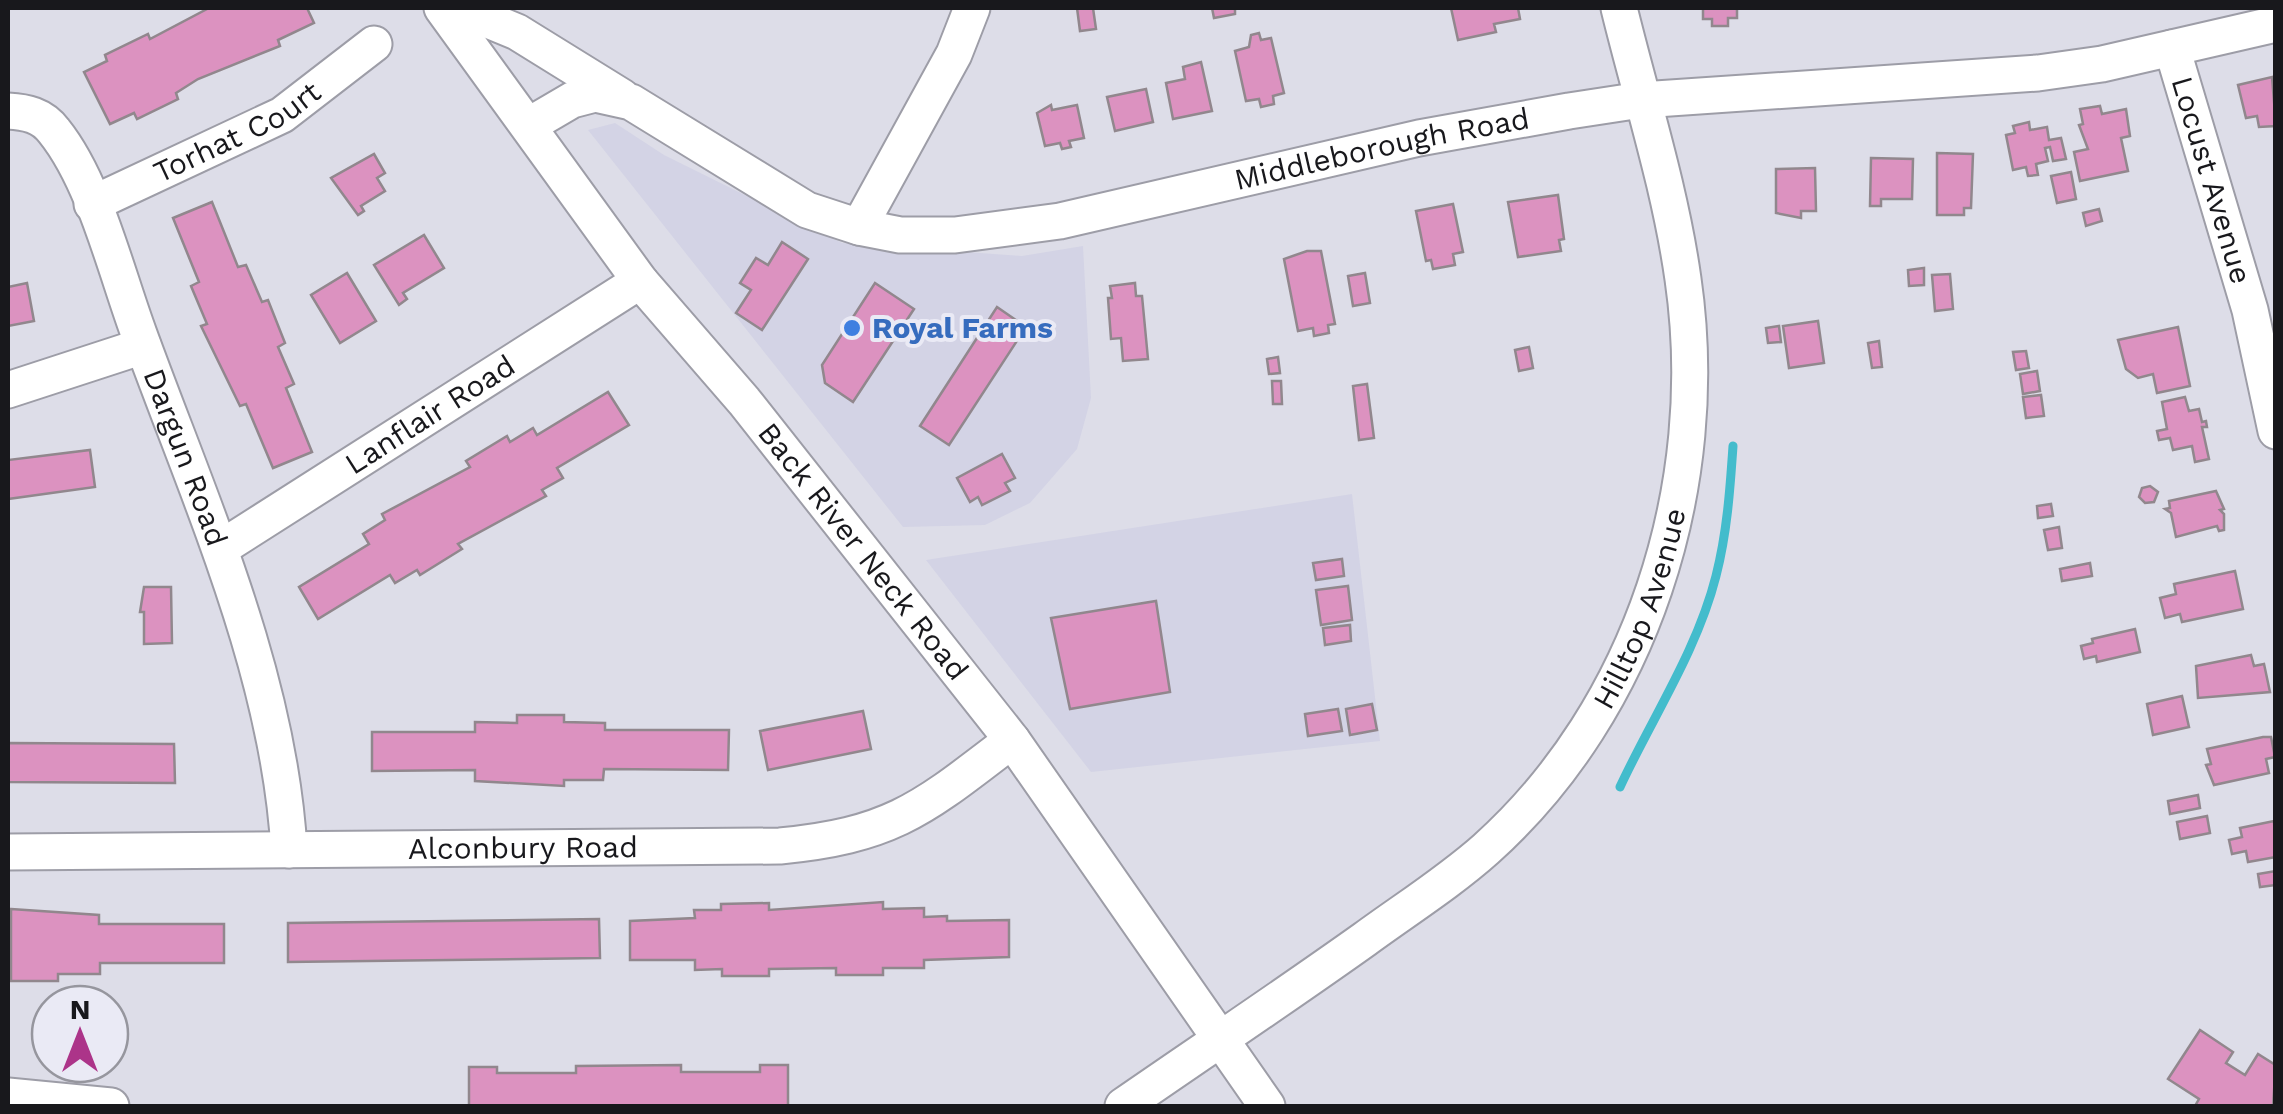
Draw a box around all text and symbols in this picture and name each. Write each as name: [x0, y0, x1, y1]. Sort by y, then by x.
street label: Locust Avenue: [2164, 72, 2259, 288]
street label: Torhat Court: [148, 74, 328, 190]
street label: Middleborough Road: [1231, 100, 1532, 197]
place label: Royal Farms: [872, 310, 1053, 345]
marker: Royal Farms: [841, 317, 863, 339]
street label: Lanflair Road: [339, 347, 521, 481]
street label: Dargun Road: [136, 364, 235, 551]
street label: Back River Neck Road: [751, 416, 976, 687]
street label: Hilltop Avenue: [1585, 505, 1693, 715]
street label: Alconbury Road: [408, 829, 638, 866]
north arrow: [30, 984, 130, 1084]
text: N: [70, 993, 90, 1026]

